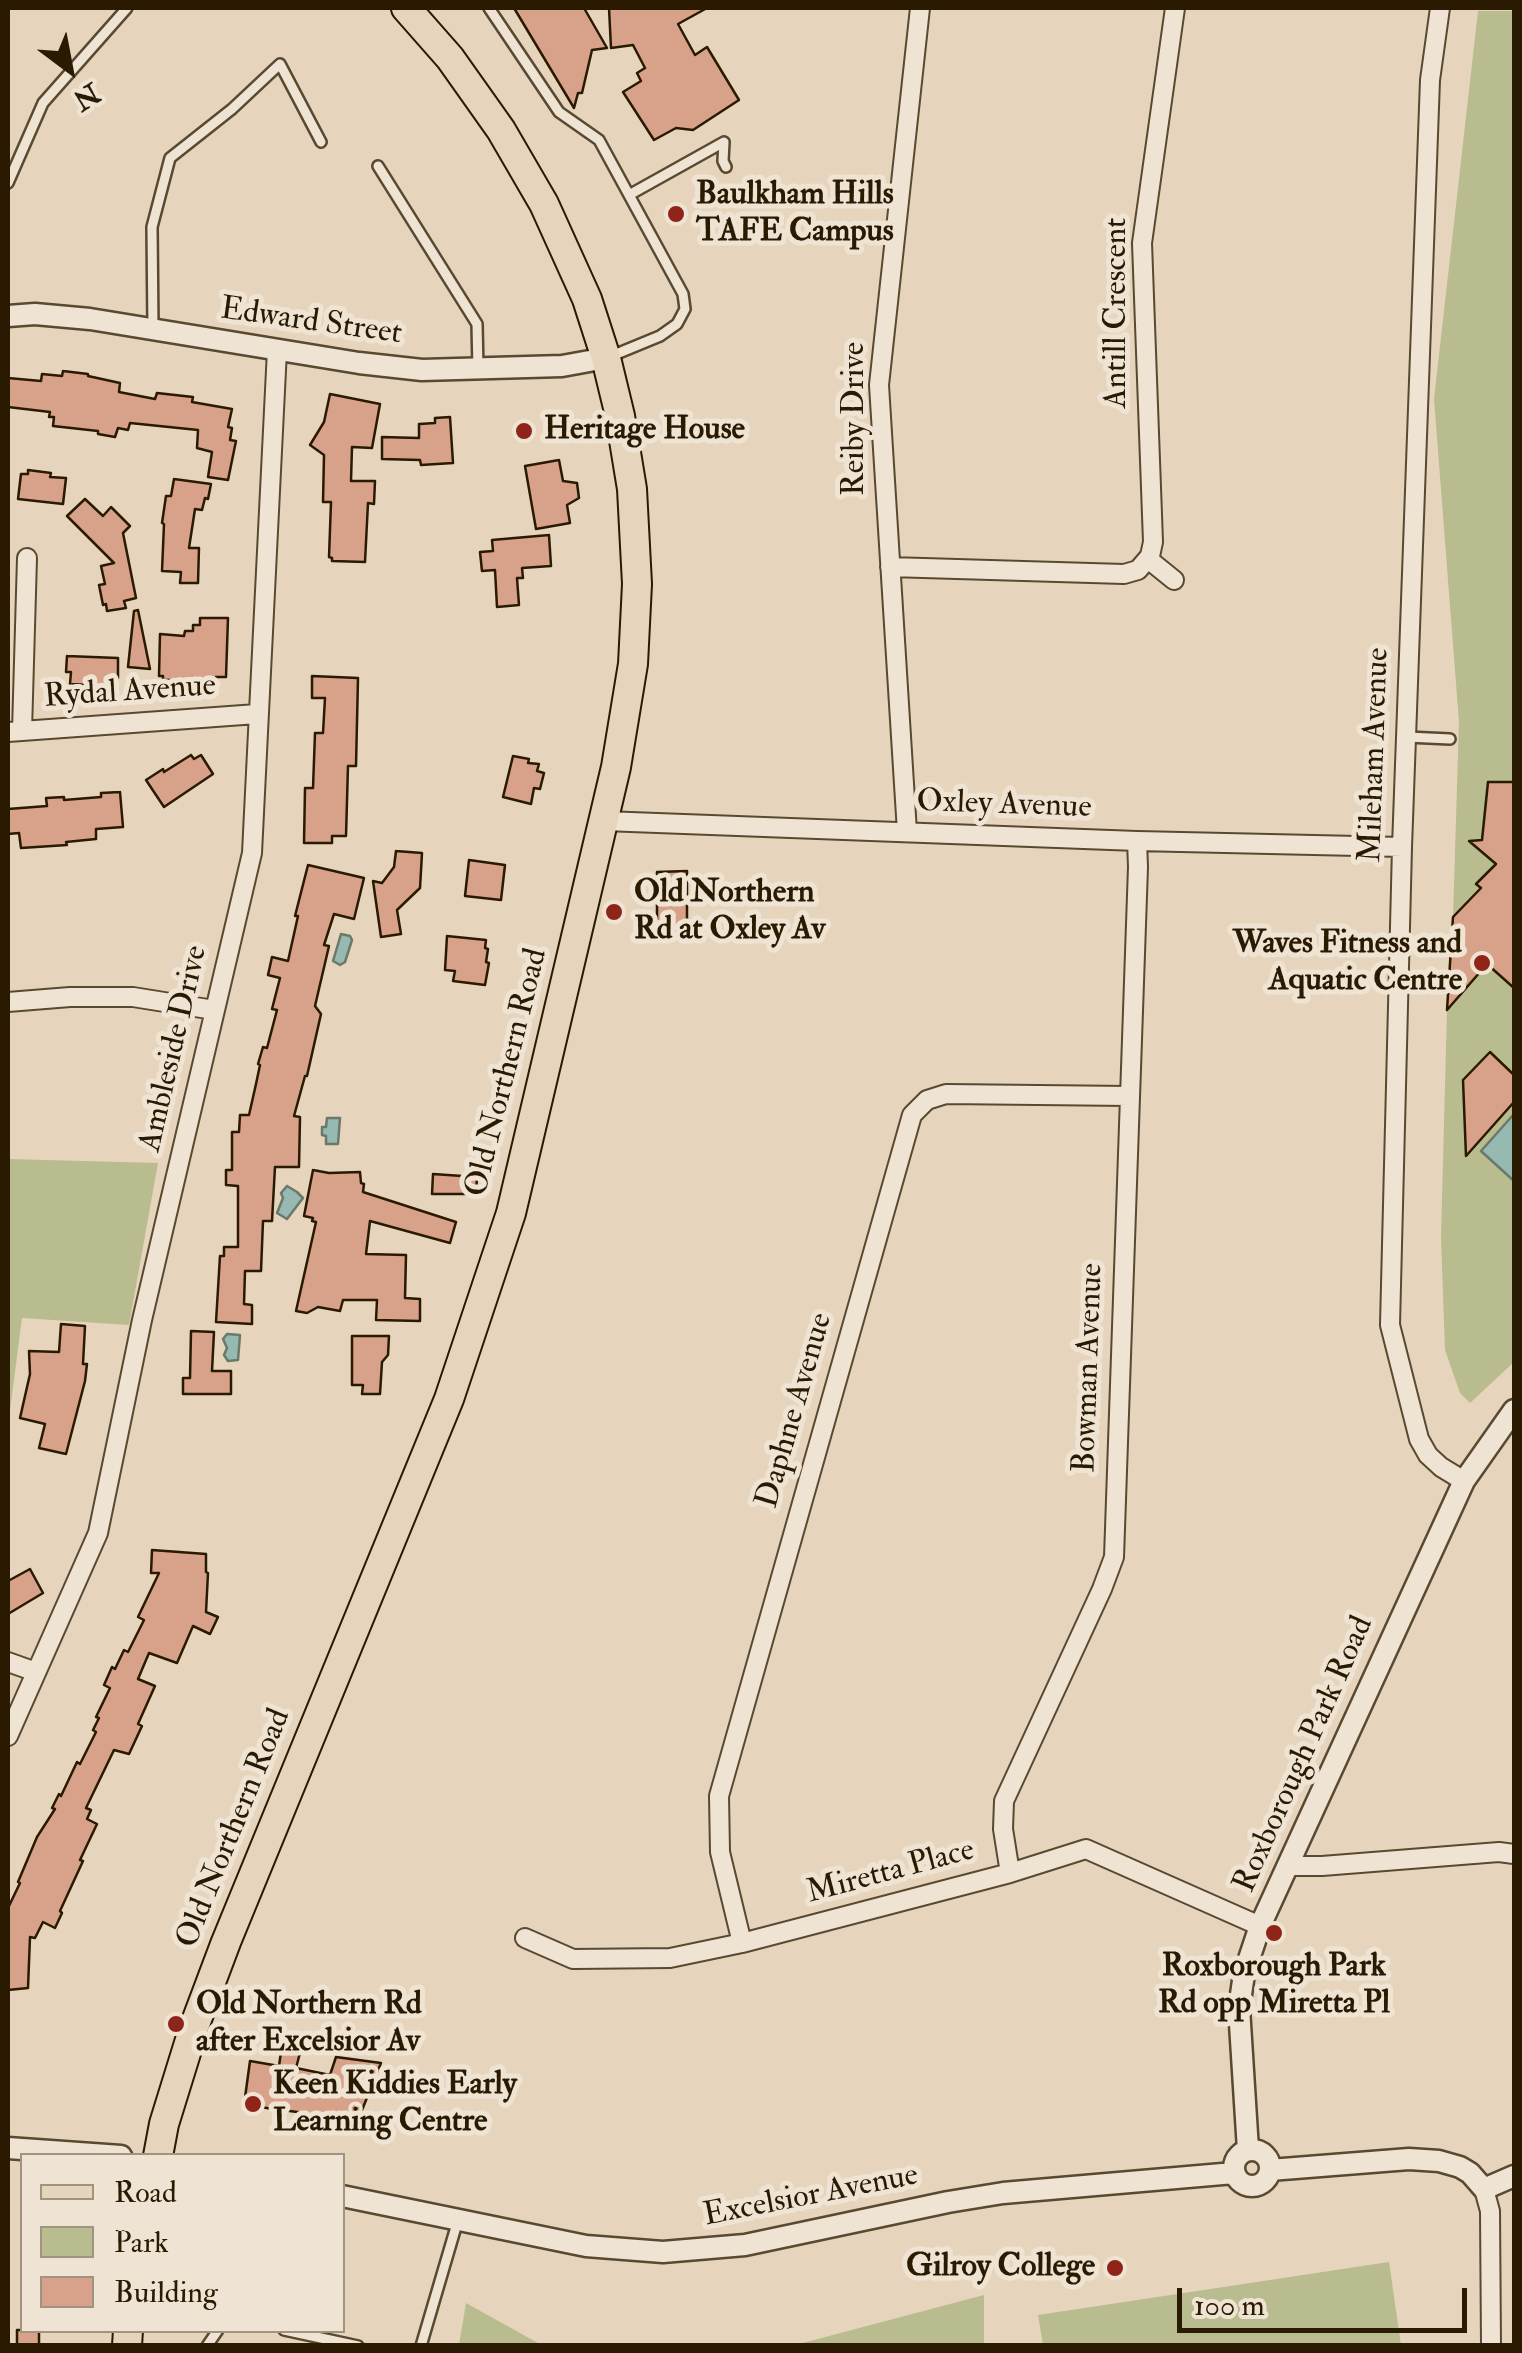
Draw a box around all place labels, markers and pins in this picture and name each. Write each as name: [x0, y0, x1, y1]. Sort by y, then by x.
place label: Baulkham Hills TAFE Campus: [696, 177, 894, 252]
marker: Baulkham Hills TAFE Campus: [665, 203, 687, 225]
place label: Heritage House: [544, 412, 745, 450]
marker: Heritage House: [513, 420, 535, 442]
place label: Old Northern Rd at Oxley Av: [634, 875, 825, 950]
marker: Old Northern Rd at Oxley Av: [603, 901, 625, 923]
place label: Waves Fitness and Aquatic Centre: [1233, 926, 1462, 1001]
marker: Waves Fitness and Aquatic Centre: [1471, 952, 1493, 974]
marker: Roxborough Park Rd opp Miretta Pl: [1263, 1922, 1285, 1944]
place label: Roxborough Park Rd opp Miretta Pl: [1158, 1949, 1390, 2024]
place label: Old Northern Rd after Excelsior Av: [196, 1987, 422, 2062]
marker: Old Northern Rd after Excelsior Av: [165, 2013, 187, 2035]
place label: Keen Kiddies Early Learning Centre: [273, 2067, 517, 2142]
marker: Keen Kiddies Early Learning Centre: [242, 2093, 264, 2115]
place label: Gilroy College: [906, 2249, 1095, 2287]
marker: Gilroy College: [1104, 2257, 1126, 2279]

